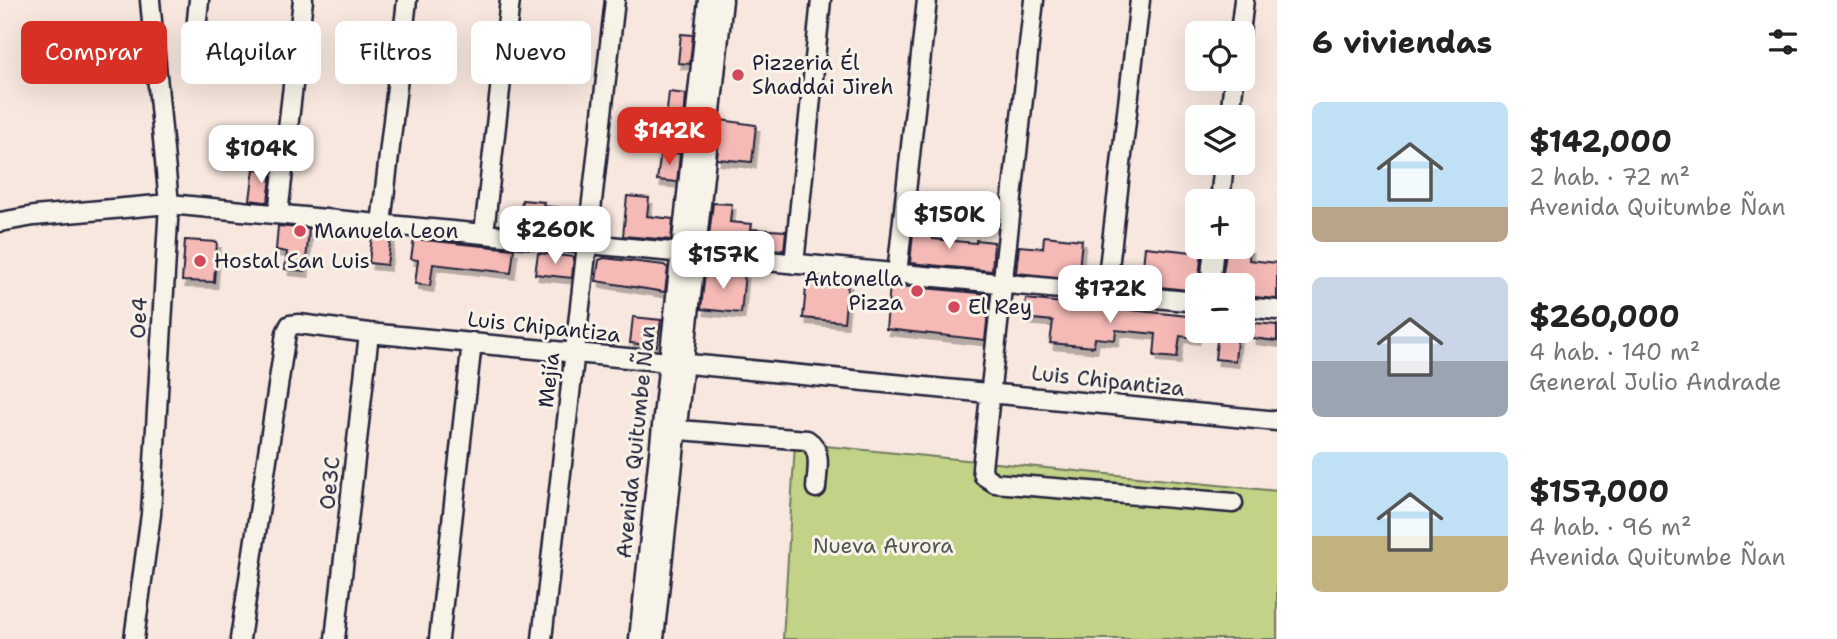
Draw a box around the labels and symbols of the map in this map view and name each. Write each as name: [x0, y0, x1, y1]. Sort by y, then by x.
place label: Pizzeria Él Shaddai Jireh: [752, 48, 894, 101]
marker: Pizzeria Él Shaddai Jireh: [730, 67, 746, 83]
pin: $142K: [620, 108, 718, 167]
pin: $104K: [212, 125, 310, 185]
pin: $150K: [900, 191, 998, 251]
pin: $260K: [506, 206, 604, 266]
place label: Manuela Leon: [314, 217, 458, 245]
marker: Manuela Leon: [292, 223, 308, 239]
pin: $157K: [674, 232, 772, 291]
place label: Hostal San Luis: [214, 247, 370, 275]
marker: Hostal San Luis: [192, 253, 208, 269]
place label: Antonella Pizza: [804, 265, 903, 317]
pin: $172K: [1061, 266, 1159, 325]
marker: Antonella Pizza: [909, 283, 925, 299]
place label: El Rey: [968, 293, 1032, 321]
street label: Oe4: [124, 296, 154, 340]
marker: El Rey: [946, 299, 962, 315]
street label: Luis Chipantiza: [466, 305, 622, 349]
street label: Avenida Quitumbe Ñan: [609, 324, 662, 560]
street label: Mejía: [532, 351, 566, 409]
street label: Luis Chipantiza: [1030, 359, 1186, 403]
street label: Oe3C: [313, 455, 347, 511]
park label: Nueva Aurora: [813, 532, 953, 560]

